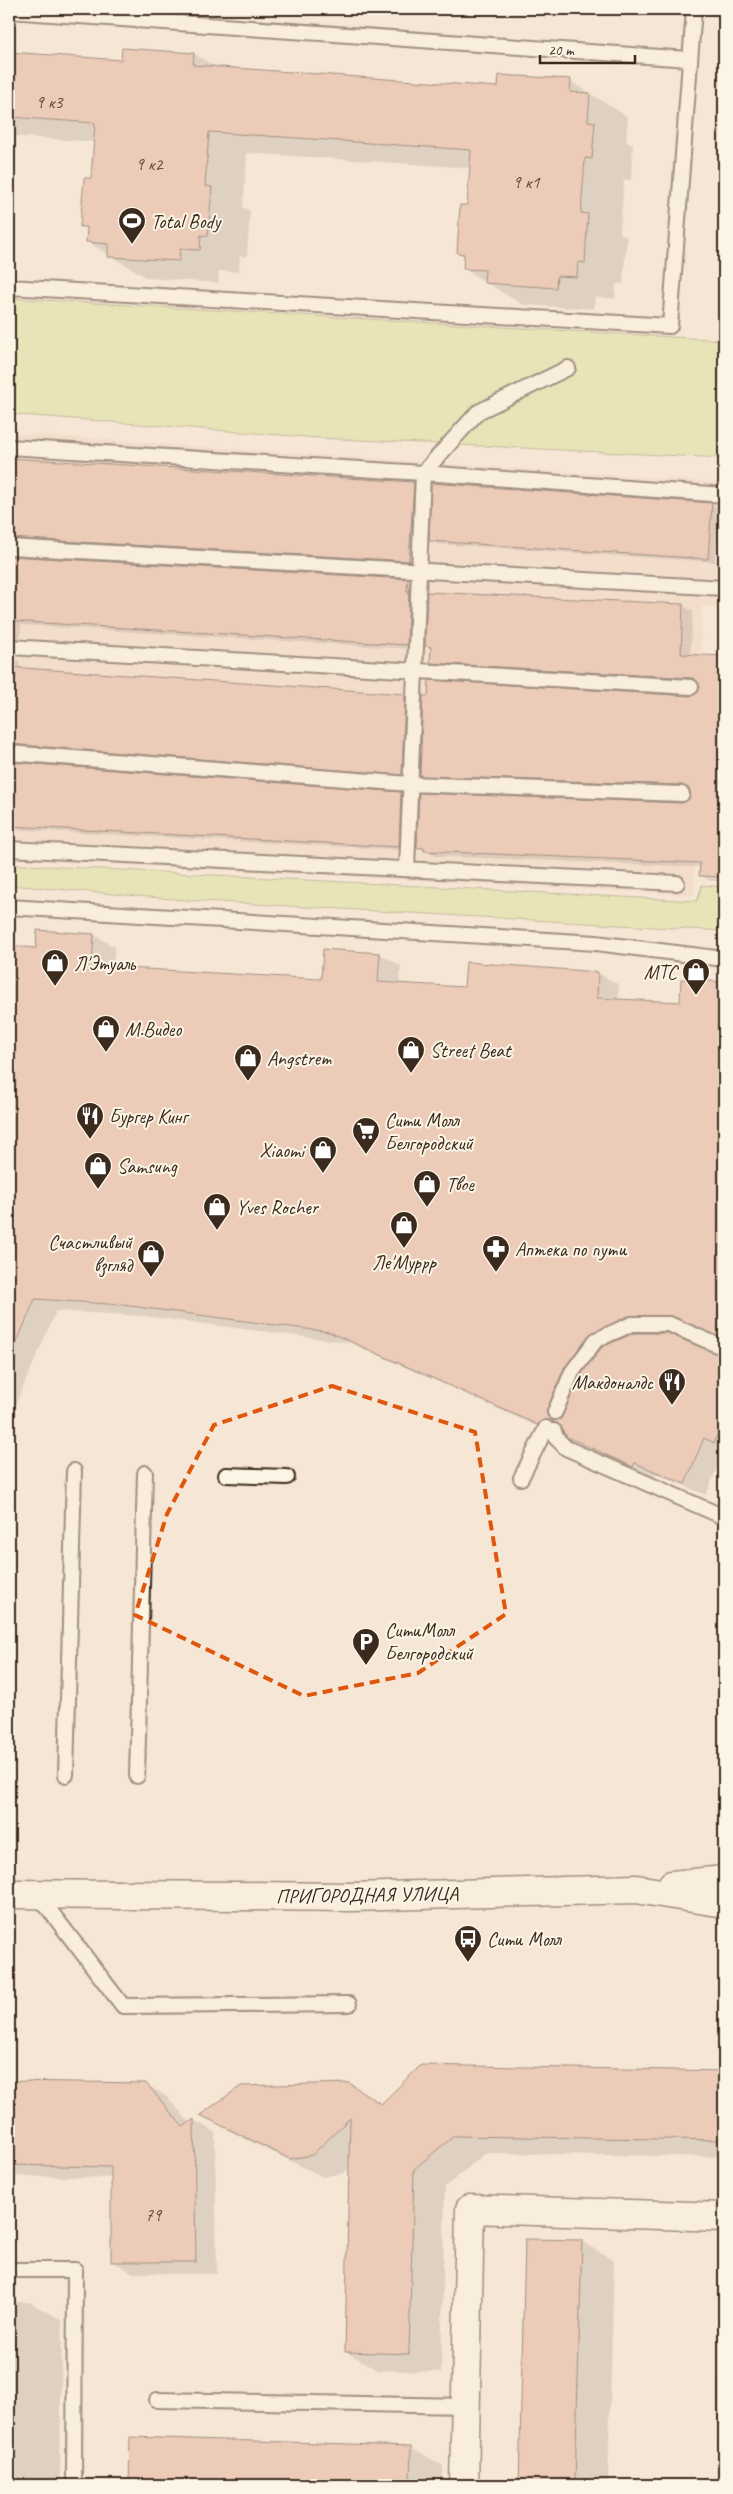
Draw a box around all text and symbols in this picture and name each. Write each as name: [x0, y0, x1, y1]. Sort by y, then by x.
scale bar: [540, 32, 636, 64]
text: 20 m: [548, 41, 575, 60]
house number: 9 к3: [35, 91, 64, 113]
house number: 9 к2: [135, 153, 164, 175]
house number: 9 к1: [512, 171, 540, 193]
sports icon: Total Body: [117, 206, 147, 245]
place label: Total Body: [151, 209, 222, 234]
shop icon: Л'Этуаль: [40, 948, 70, 987]
place label: Л'Этуаль: [74, 951, 137, 976]
shop icon: МТС: [681, 957, 711, 996]
place label: МТС: [644, 960, 679, 985]
shop icon: М.Видео: [91, 1014, 121, 1053]
place label: М.Видео: [125, 1017, 182, 1042]
shop icon: Street Beat: [396, 1035, 426, 1074]
place label: Street Beat: [430, 1038, 513, 1063]
shop icon: Angstrem: [233, 1043, 263, 1082]
place label: Angstrem: [267, 1046, 332, 1071]
restaurant icon: Бургер Кинг: [75, 1101, 105, 1140]
place label: Бургер Кинг: [109, 1104, 191, 1129]
place label: Сити Молл Белгородский: [385, 1108, 475, 1156]
supermarket icon: Сити Молл Белгородский: [351, 1116, 381, 1155]
shop icon: Xiaomi: [308, 1135, 338, 1174]
place label: Xiaomi: [260, 1138, 306, 1163]
shop icon: Samsung: [83, 1151, 113, 1190]
place label: Samsung: [117, 1154, 178, 1179]
shop icon: Твое: [412, 1169, 442, 1208]
place label: Твое: [446, 1172, 475, 1197]
shop icon: Yves Rocher: [202, 1192, 232, 1231]
place label: Yves Rocher: [236, 1195, 320, 1220]
shop icon: Ле'Муррр: [389, 1210, 419, 1249]
place label: Счастливый взгляд: [48, 1230, 134, 1278]
pharmacy icon: Аптека по пути: [481, 1234, 511, 1273]
place label: Аптека по пути: [515, 1237, 628, 1262]
shop icon: Счастливый взгляд: [136, 1239, 166, 1278]
place label: Ле'Муррр: [372, 1250, 437, 1275]
restaurant icon: Макдоналдс: [657, 1367, 687, 1406]
place label: Макдоналдс: [572, 1370, 654, 1395]
place label: СитиМолл Белгородский: [385, 1618, 475, 1666]
parking icon: СитиМолл Белгородский: [351, 1627, 381, 1666]
street label: ПРИГОРОДНАЯ УЛИЦА: [276, 1881, 459, 1909]
bus stop icon: Сити Молл: [453, 1924, 483, 1963]
place label: Сити Молл: [487, 1927, 562, 1952]
house number: 79: [145, 2204, 163, 2226]

